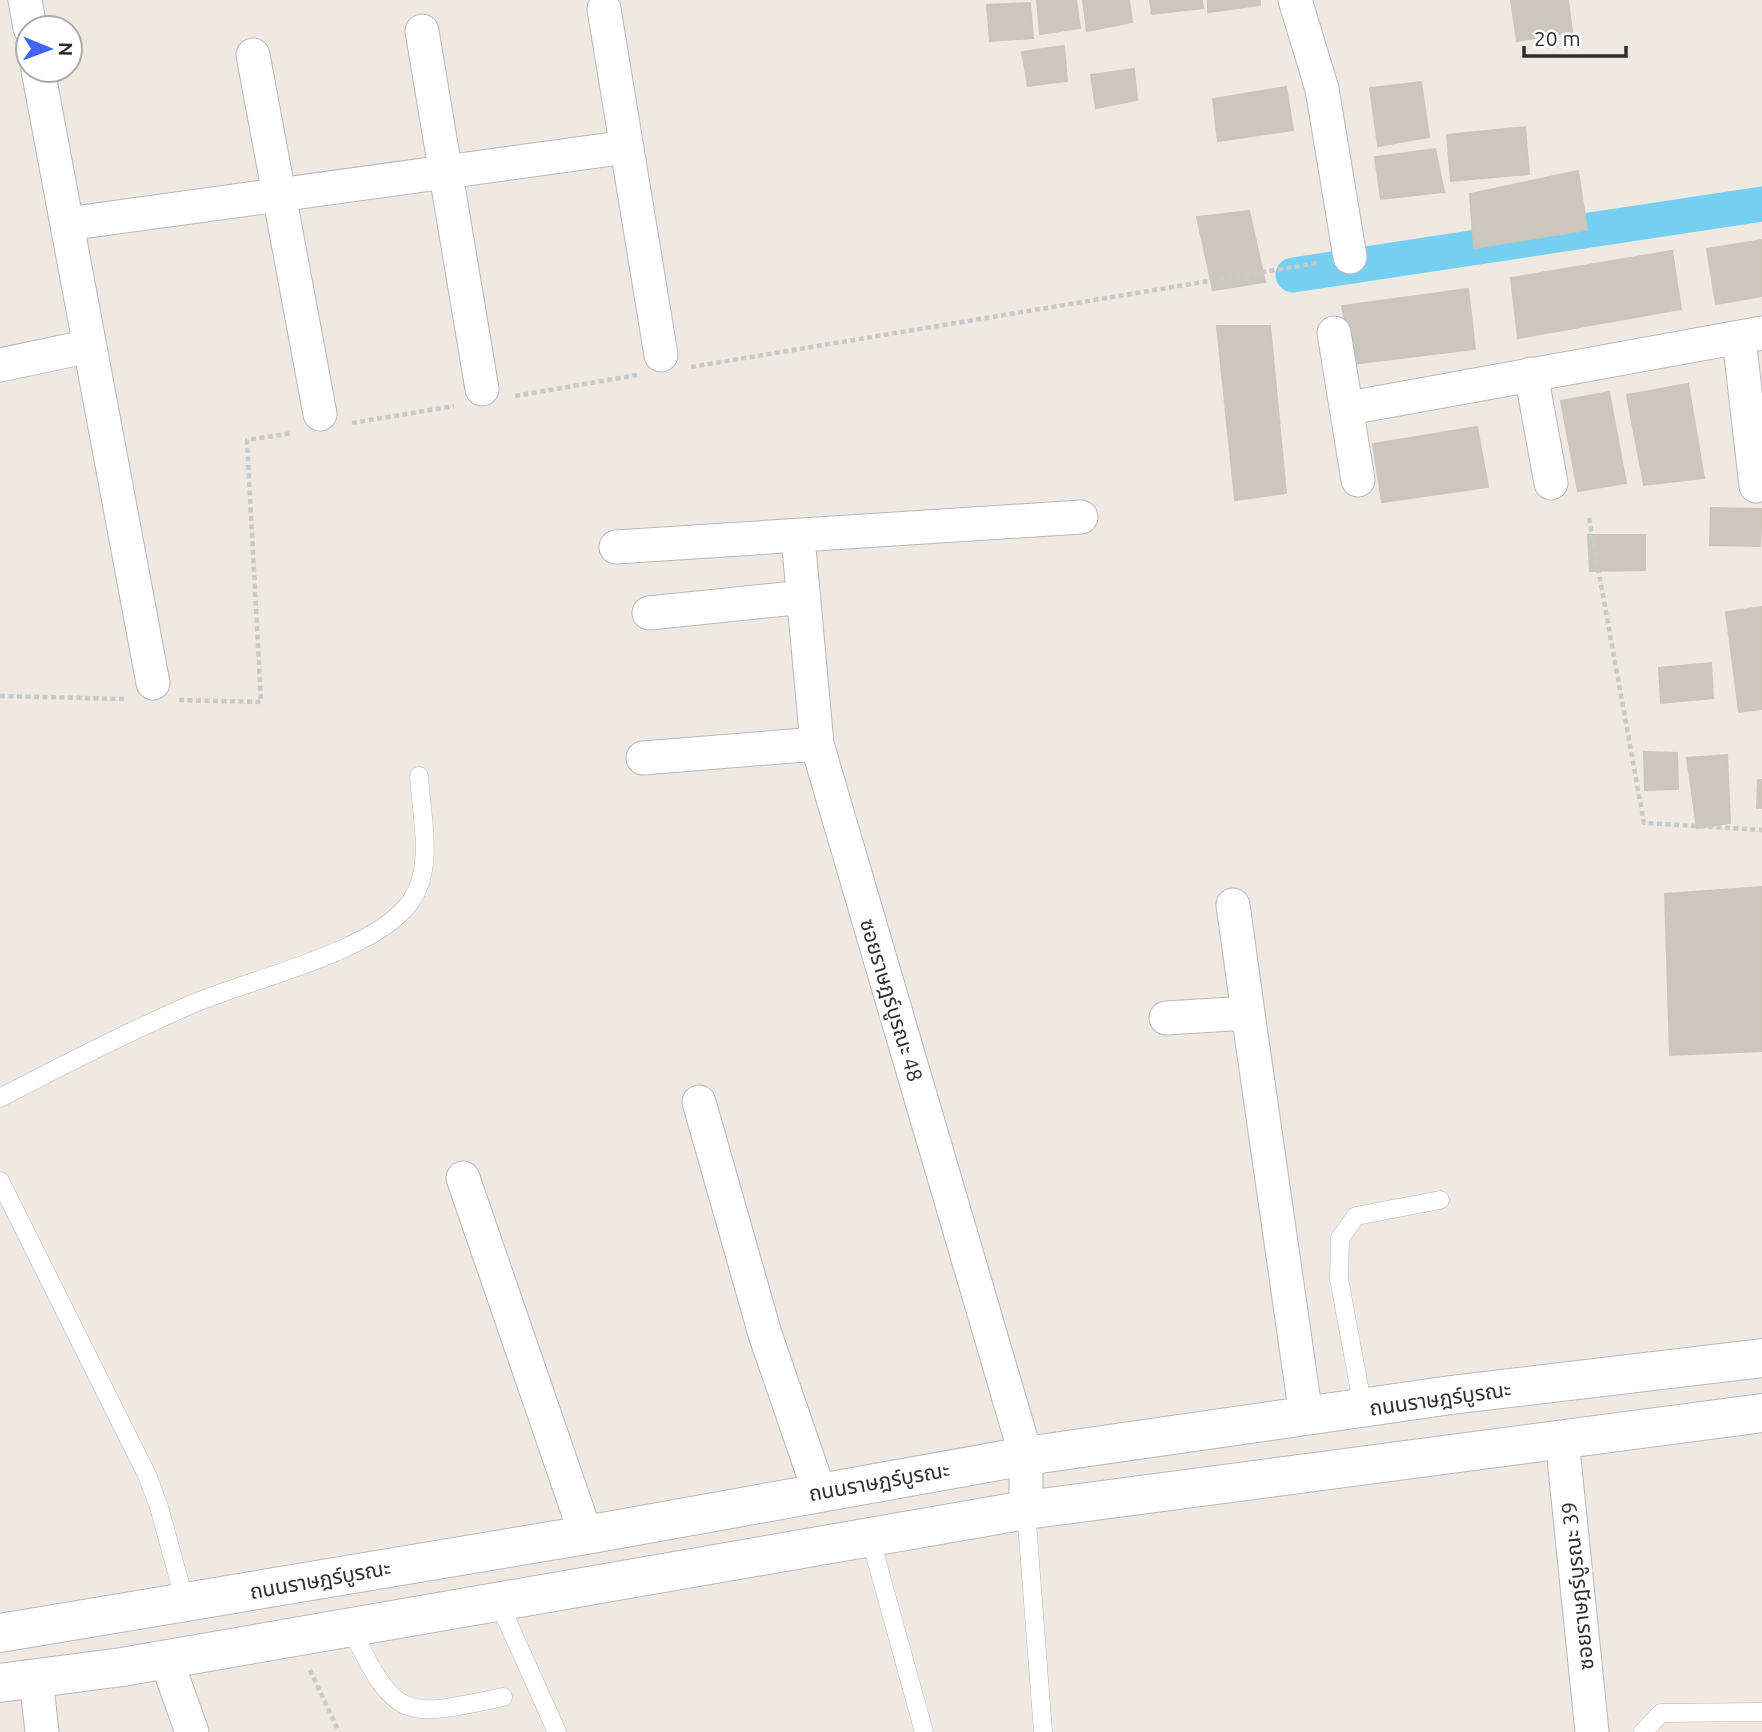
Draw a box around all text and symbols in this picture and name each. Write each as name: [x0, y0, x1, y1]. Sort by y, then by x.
north arrow: [14, 14, 84, 84]
scale bar: [1524, 14, 1626, 58]
text: 20 m: [1534, 26, 1581, 50]
text: N: [55, 42, 77, 57]
street label: ซอยราษฎร์บูรณะ 48: [854, 916, 928, 1085]
street label: ถนนราษฎร์บูรณะ: [1368, 1376, 1513, 1422]
street label: ถนนราษฎร์บูรณะ: [807, 1457, 952, 1507]
street label: ซอยราษฎร์บูรณะ 39: [1556, 1501, 1600, 1671]
street label: ถนนราษฎร์บูรณะ: [248, 1555, 393, 1605]

